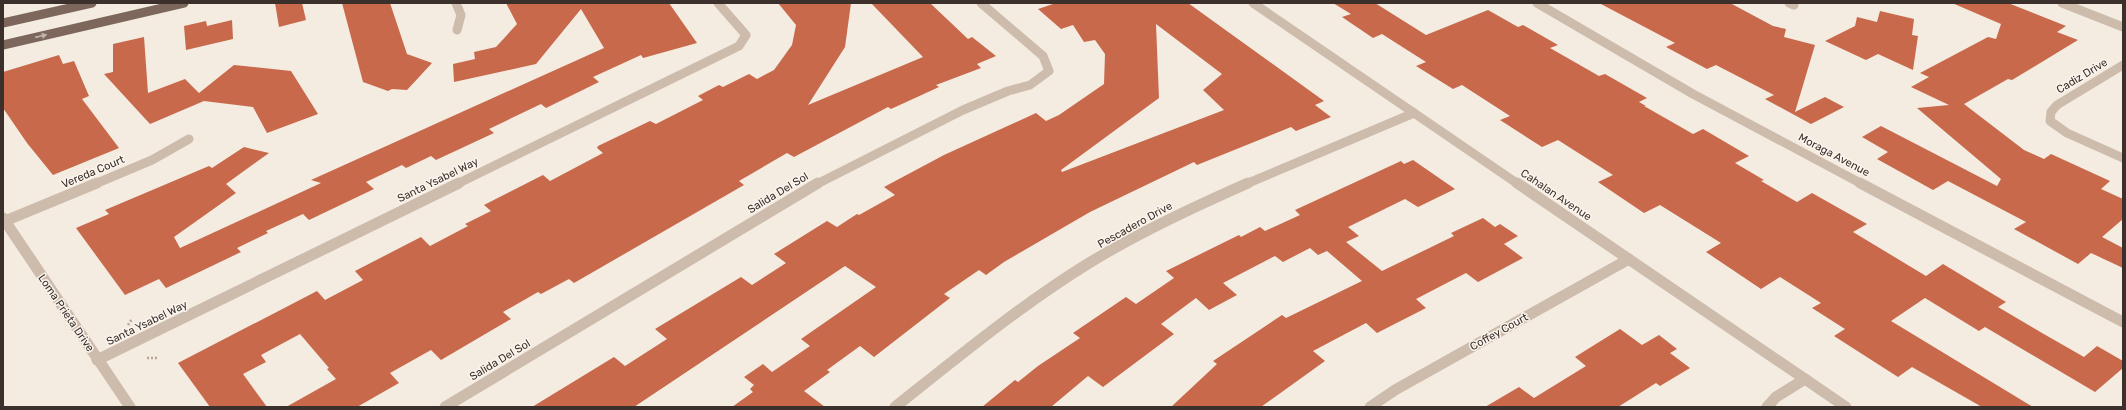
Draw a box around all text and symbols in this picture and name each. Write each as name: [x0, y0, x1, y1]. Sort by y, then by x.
one-way arrow: [35, 33, 47, 39]
street label: Cadiz Drive: [2054, 56, 2110, 96]
street label: Moraga Avenue: [1796, 131, 1872, 179]
street label: Vereda Court: [60, 153, 127, 191]
street label: Santa Ysabel Way: [395, 155, 481, 205]
street label: Cahalan Avenue: [1518, 167, 1594, 223]
street label: Salida Del Sol: [745, 170, 811, 216]
street label: Pescadero Drive: [1095, 199, 1175, 251]
street label: Loma Prieta Drive: [35, 272, 97, 354]
street label: Santa Ysabel Way: [104, 298, 190, 348]
street label: Coffey Court: [1468, 310, 1531, 353]
street label: Salida Del Sol: [467, 337, 533, 383]

